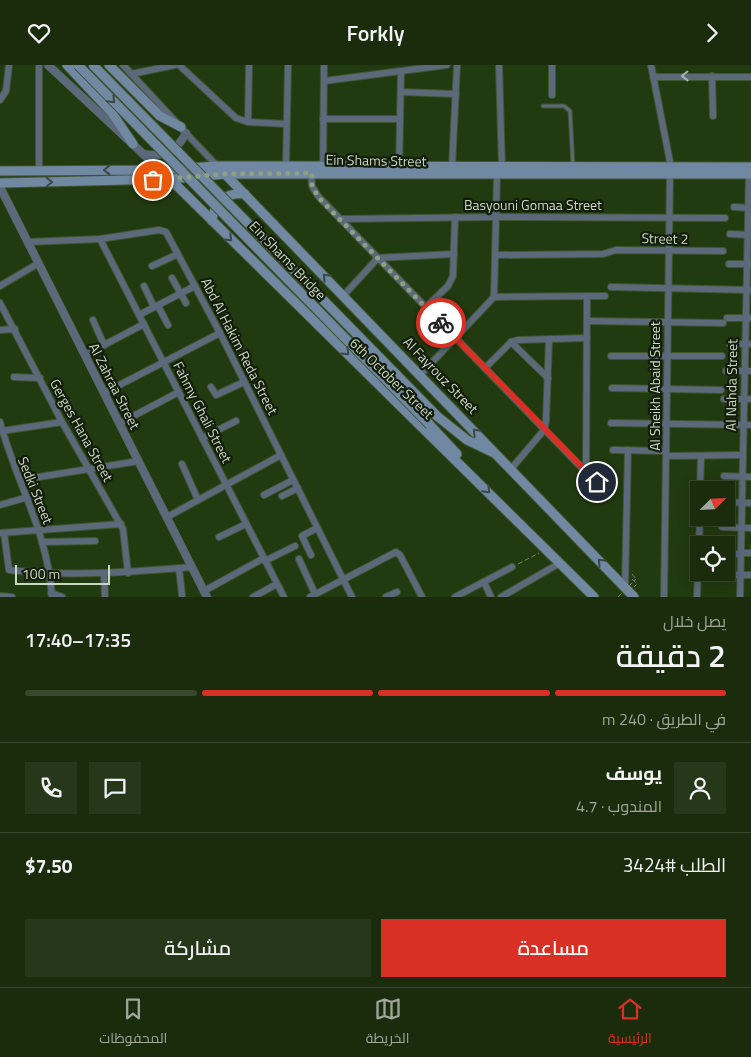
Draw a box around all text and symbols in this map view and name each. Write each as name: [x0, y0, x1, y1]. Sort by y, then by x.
text: Forkly: [346, 16, 405, 50]
icon: heart: [25, 19, 53, 47]
icon: forward: [698, 19, 726, 47]
one-way arrow: [681, 71, 689, 82]
one-way arrow: [106, 94, 115, 103]
street label: Ein Shams Street: [325, 149, 427, 171]
pin: [132, 159, 174, 201]
one-way arrow: [103, 165, 111, 175]
icon: bag: [139, 166, 167, 194]
one-way arrow: [45, 177, 53, 187]
street label: Basyouni Gomaa Street: [464, 194, 602, 215]
street label: Ein Shams Bridge: [245, 216, 331, 304]
street label: Street 2: [641, 227, 689, 249]
one-way arrow: [224, 233, 233, 242]
street label: Abd Al Hakim Reda Street: [196, 274, 284, 418]
one-way arrow: [323, 274, 332, 283]
courier: [416, 298, 466, 348]
icon: bike: [427, 309, 455, 337]
street label: Al Sheikh Abaid Street: [644, 321, 665, 451]
street label: 6th October Street: [345, 332, 439, 424]
street label: Al Fayrouz Street: [399, 332, 483, 418]
street label: Al Zahraa Street: [84, 339, 146, 433]
street label: Al Nahda Street: [720, 339, 742, 431]
one-way arrow: [340, 346, 349, 355]
street label: Fahmy Ghali Street: [168, 358, 238, 467]
street label: Gerges Hana Street: [45, 375, 119, 485]
one-way arrow: [473, 429, 482, 438]
street label: Sedki Street: [13, 453, 59, 527]
pin: [576, 461, 618, 503]
icon: home: [583, 468, 611, 496]
north arrow: [690, 481, 735, 526]
map controls: [690, 481, 735, 581]
one-way arrow: [481, 485, 490, 494]
button: locate: [690, 536, 735, 581]
one-way arrow: [598, 559, 607, 568]
scale bar: [15, 562, 110, 585]
text: 100 m: [22, 563, 60, 584]
text: يصل خلال: [663, 609, 726, 633]
text: 17:35–17:40: [25, 625, 131, 654]
text: 2 دقيقة: [616, 631, 726, 679]
text: في الطريق · 240 m: [602, 707, 726, 731]
text: يوسف: [606, 758, 662, 787]
button: phone: [25, 762, 77, 814]
button: chat: [89, 762, 141, 814]
button: person: [674, 762, 726, 814]
text: المندوب · 4.7: [576, 794, 662, 818]
text: الطلب #3424: [623, 850, 726, 879]
text: $7.50: [25, 851, 72, 880]
button: مشاركة: [25, 919, 371, 977]
button: مساعدة: [381, 919, 726, 977]
tab: المحفوظات: [99, 995, 167, 1051]
tab: الخريطة: [366, 995, 409, 1051]
tab: الرئيسية: [608, 995, 652, 1051]

